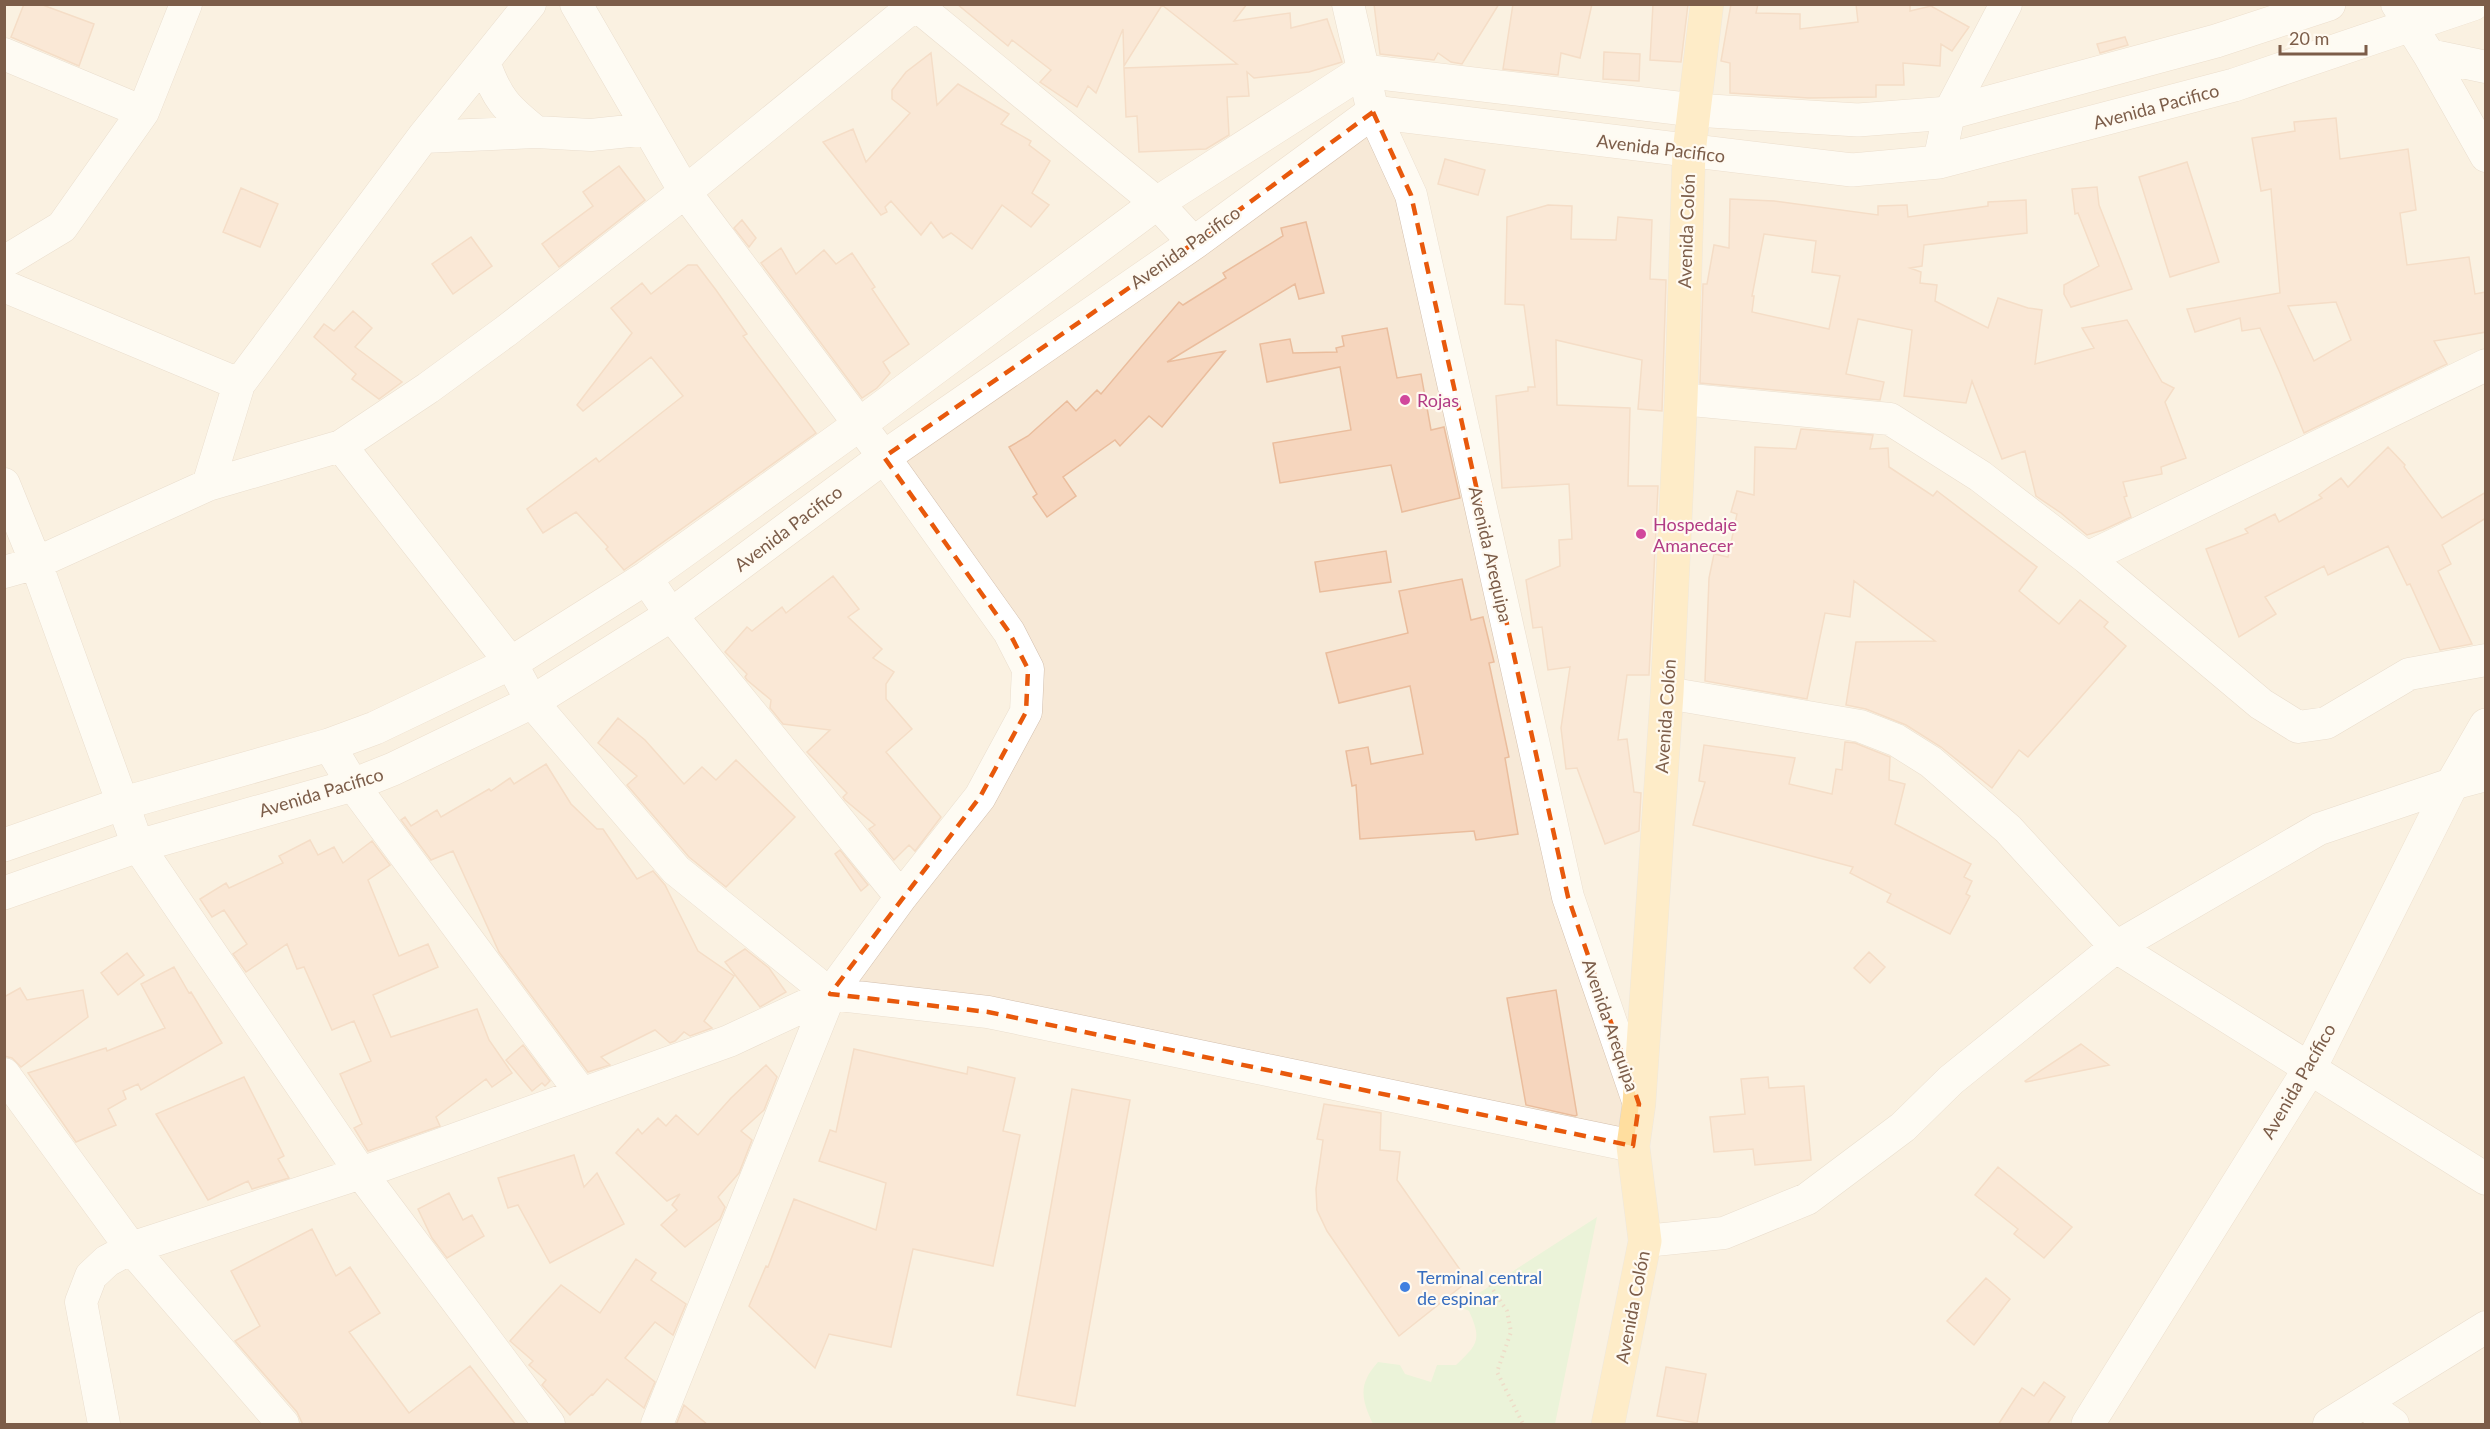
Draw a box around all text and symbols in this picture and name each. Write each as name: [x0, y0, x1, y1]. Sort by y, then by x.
scale bar: [2280, 18, 2366, 56]
text: 20 m: [2289, 27, 2329, 49]
street label: Avenida Pacifico: [2091, 79, 2221, 133]
street label: Avenida Pacifico: [1595, 129, 1727, 167]
street label: Avenida Colón: [1673, 173, 1699, 289]
street label: Avenida Pacifico: [1126, 201, 1244, 293]
place label: Rojas: [1417, 389, 1459, 411]
marker: Rojas: [1398, 393, 1412, 407]
street label: Avenida Pacifico: [730, 480, 846, 576]
street label: Avenida Arequipa: [1465, 484, 1517, 624]
place label: Hospedaje Amanecer: [1653, 513, 1737, 556]
marker: Hospedaje Amanecer: [1634, 527, 1648, 541]
street label: Avenida Colón: [1650, 658, 1680, 774]
street label: Avenida Pacifico: [256, 763, 386, 821]
street label: Avenida Arequipa: [1578, 956, 1644, 1094]
street label: Avenida Pacífico: [2256, 1019, 2340, 1143]
street label: Avenida Colón: [1610, 1249, 1654, 1365]
place label: Terminal central de espinar: [1417, 1266, 1542, 1309]
marker: Terminal central de espinar: [1398, 1280, 1412, 1294]

